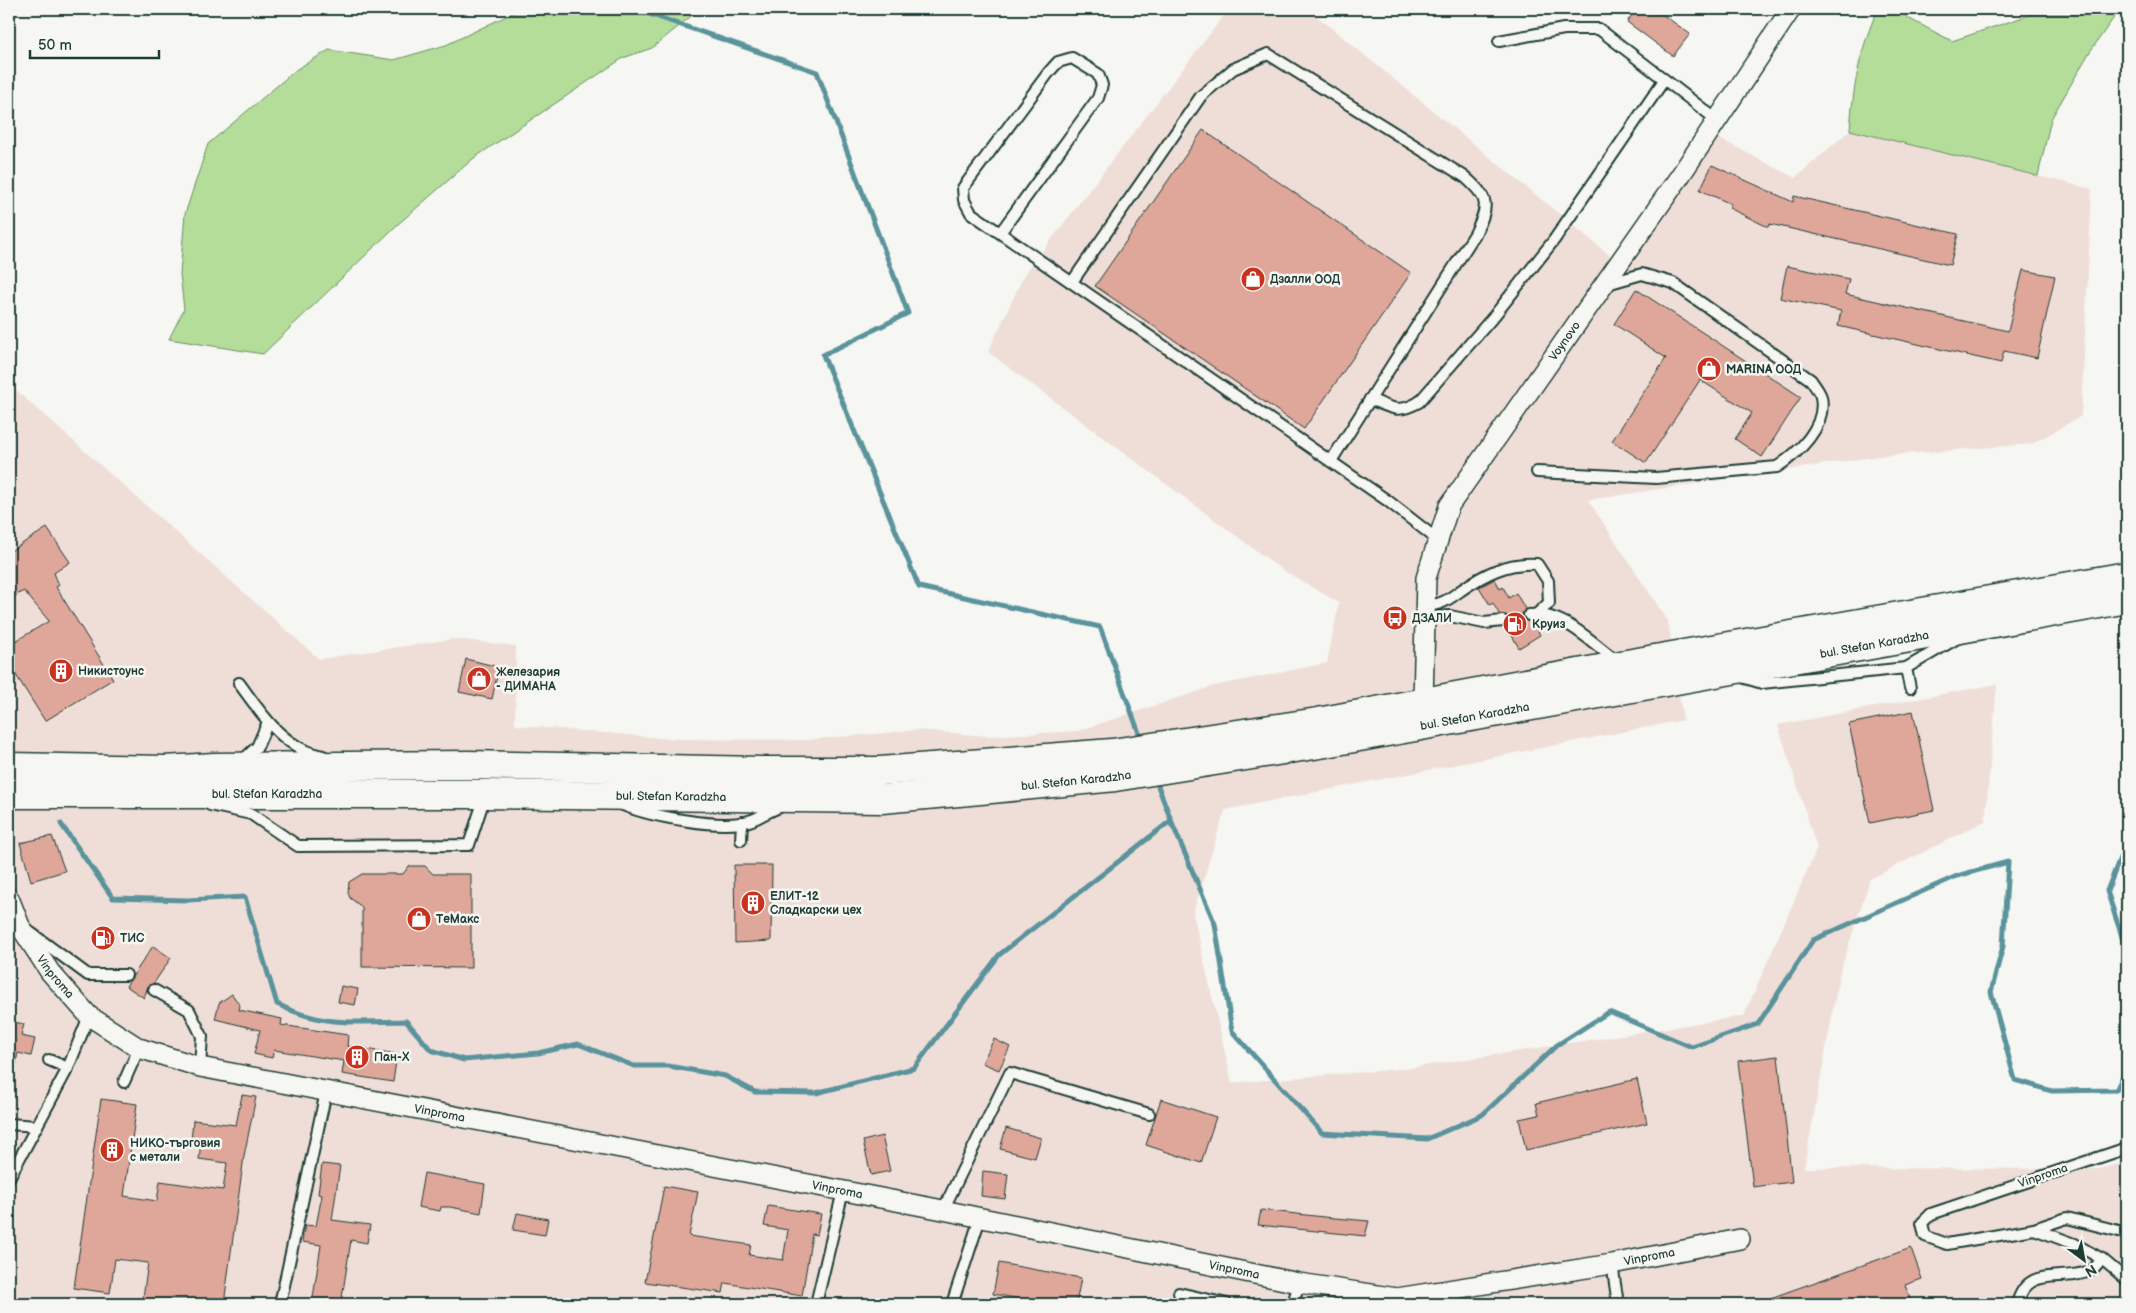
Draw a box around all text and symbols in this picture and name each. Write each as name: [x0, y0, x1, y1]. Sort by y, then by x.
scale bar: [30, 28, 159, 60]
text: 50 m: [38, 36, 72, 55]
shop icon: Дзалли ООД: [1240, 266, 1266, 292]
place label: Дзалли ООД: [1270, 272, 1341, 287]
street label: Voynovo: [1546, 318, 1584, 363]
shop icon: MARINA ООД: [1696, 356, 1722, 382]
place label: MARINA ООД: [1726, 362, 1802, 377]
bus stop icon: ДЗАЛИ: [1382, 605, 1408, 631]
place label: ДЗАЛИ: [1412, 611, 1452, 626]
fuel station icon: Круиз: [1502, 611, 1528, 637]
place label: Круиз: [1532, 617, 1566, 632]
street label: bul. Stefan Karadzha: [1819, 627, 1930, 662]
building icon: Никистоунс: [48, 658, 74, 684]
place label: Никистоунс: [78, 664, 144, 679]
place label: Железария - ДИМАНА: [496, 665, 560, 694]
shop icon: Железария - ДИМАНА: [466, 666, 492, 692]
street label: bul. Stefan Karadzha: [1419, 699, 1531, 733]
street label: bul. Stefan Karadzha: [1020, 767, 1132, 794]
street label: bul. Stefan Karadzha: [212, 787, 322, 802]
street label: bul. Stefan Karadzha: [616, 788, 727, 805]
place label: ЕЛИТ-12 Сладкарски цех: [770, 889, 862, 918]
building icon: ЕЛИТ-12 Сладкарски цех: [740, 890, 766, 916]
shop icon: ТеМакс: [406, 906, 432, 932]
place label: ТеМакс: [436, 912, 479, 927]
fuel station icon: ТИС: [90, 925, 116, 951]
place label: ТИС: [120, 931, 145, 946]
street label: Vinproma: [33, 952, 78, 1002]
building icon: Пан-Х: [344, 1044, 370, 1070]
place label: Пан-Х: [374, 1050, 410, 1065]
street label: Vinproma: [413, 1101, 467, 1125]
place label: НИКО-търговия с метали: [130, 1136, 221, 1165]
building icon: НИКО-търговия с метали: [99, 1137, 125, 1163]
street label: Vinproma: [2016, 1160, 2070, 1191]
street label: Vinproma: [810, 1177, 864, 1202]
north arrow: [2058, 1236, 2108, 1286]
street label: Vinproma: [1623, 1244, 1676, 1269]
street label: Vinproma: [1207, 1257, 1261, 1282]
text: N: [2082, 1261, 2100, 1281]

